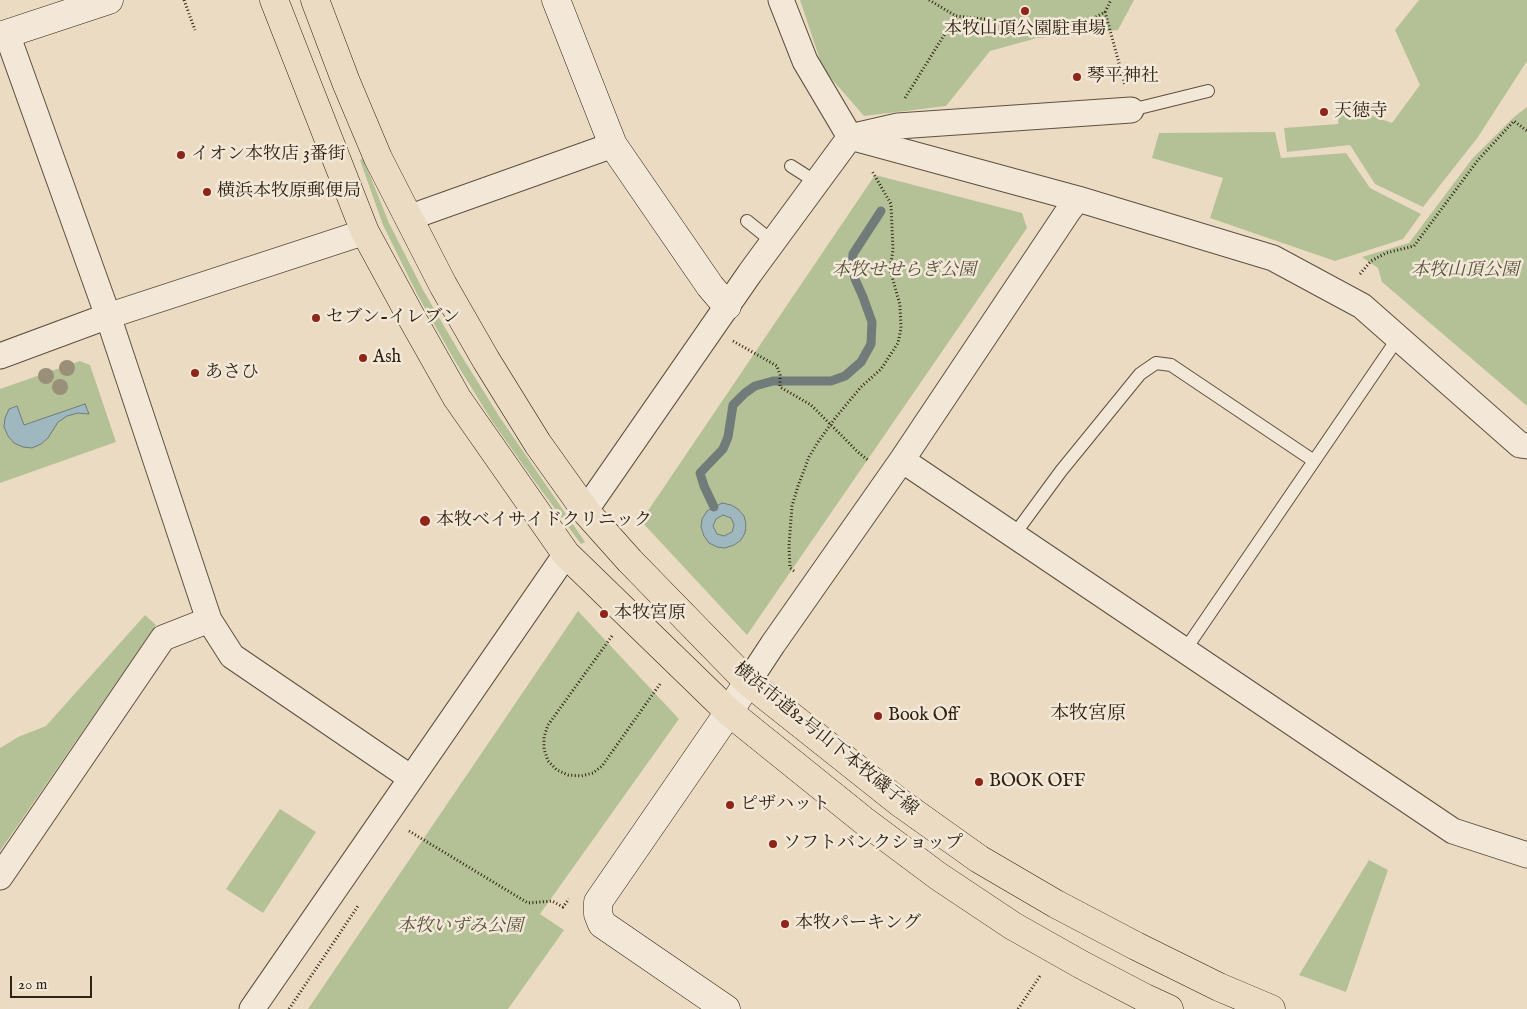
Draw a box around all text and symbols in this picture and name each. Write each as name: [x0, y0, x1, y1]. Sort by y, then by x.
marker: 本牧山頂公園駐車場: [1019, 5, 1031, 17]
place label: 本牧山頂公園駐車場: [944, 19, 1106, 41]
place label: 琴平神社: [1087, 66, 1159, 88]
marker: 琴平神社: [1071, 71, 1083, 83]
place label: 天徳寺: [1334, 101, 1388, 123]
marker: 天徳寺: [1318, 106, 1330, 118]
place label: イオン本牧店 3番街: [191, 144, 346, 166]
marker: イオン本牧店 3番街: [175, 149, 187, 161]
place label: 横浜本牧原郵便局: [217, 181, 361, 203]
marker: 横浜本牧原郵便局: [201, 186, 213, 198]
park label: 本牧せせらぎ公園: [832, 260, 976, 282]
park label: 本牧山頂公園: [1411, 260, 1519, 282]
place label: セブン-イレブン: [326, 307, 460, 329]
marker: セブン-イレブン: [310, 312, 322, 324]
place label: Ash: [373, 347, 401, 369]
marker: Ash: [357, 352, 369, 364]
place label: あさひ: [205, 362, 259, 384]
marker: あさひ: [189, 367, 201, 379]
place label: 本牧ベイサイドクリニック: [436, 510, 652, 532]
marker: 本牧ベイサイドクリニック: [418, 514, 432, 528]
place label: 本牧宮原: [614, 603, 686, 625]
marker: 本牧宮原: [598, 608, 610, 620]
street label: 横浜市道82号山下本牧磯子線: [728, 659, 922, 821]
district label: 本牧宮原: [1050, 704, 1126, 726]
place label: Book Off: [888, 705, 958, 727]
marker: Book Off: [872, 710, 884, 722]
place label: BOOK OFF: [989, 771, 1085, 793]
marker: BOOK OFF: [973, 776, 985, 788]
place label: ピザハット: [740, 794, 830, 816]
marker: ピザハット: [724, 799, 736, 811]
place label: ソフトバンクショップ: [783, 833, 963, 855]
marker: ソフトバンクショップ: [767, 838, 779, 850]
place label: 本牧パーキング: [795, 913, 921, 935]
park label: 本牧いずみ公園: [397, 916, 523, 938]
marker: 本牧パーキング: [779, 918, 791, 930]
scale bar: [12, 966, 95, 998]
text: 20 m: [18, 975, 47, 994]

